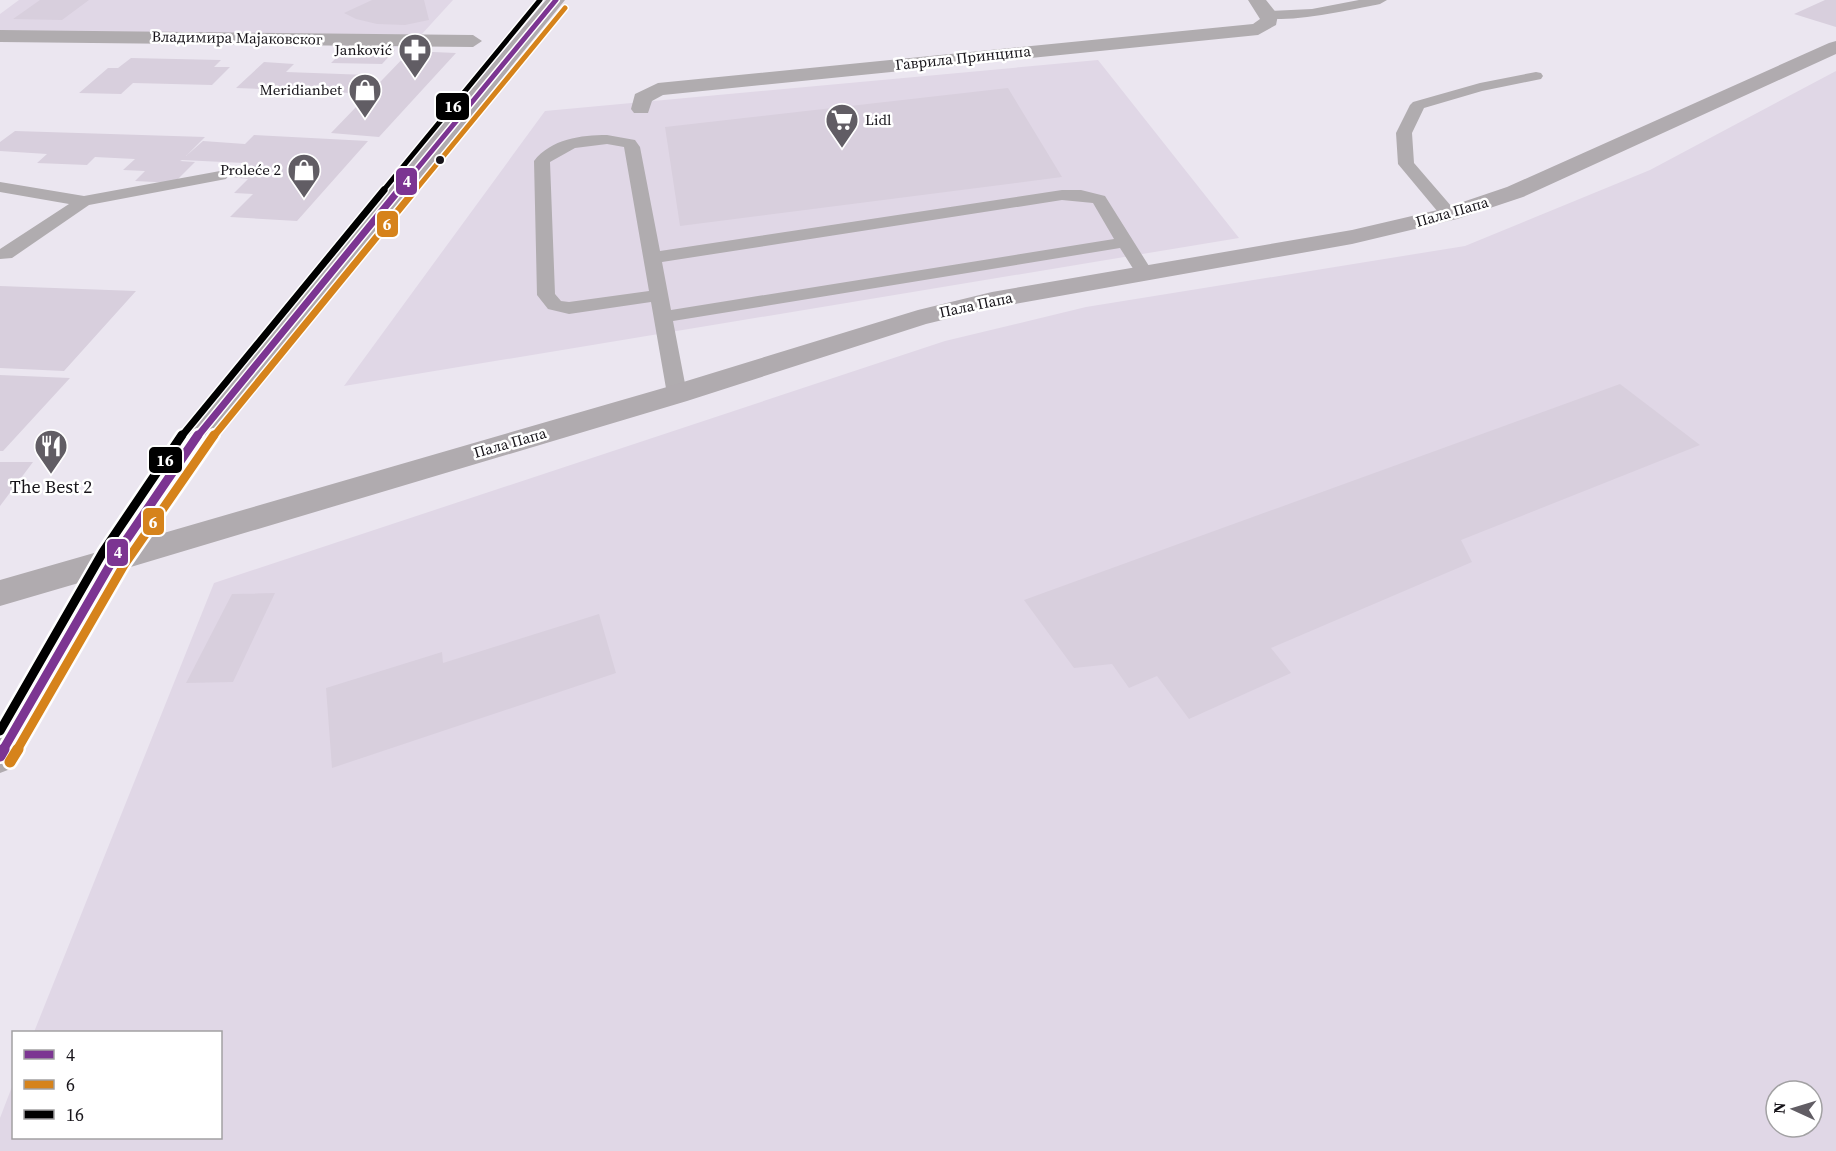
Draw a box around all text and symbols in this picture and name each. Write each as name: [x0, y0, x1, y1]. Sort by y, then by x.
street label: Владимира Мајаковског: [151, 26, 323, 49]
pharmacy icon: Janković: [397, 32, 433, 79]
place label: Janković: [334, 39, 392, 60]
street label: Гаврила Принципа: [894, 40, 1032, 75]
shop icon: Meridianbet: [347, 72, 383, 119]
place label: Meridianbet: [259, 79, 342, 100]
line badge: 16: [435, 92, 470, 121]
text: 16: [444, 95, 462, 117]
supermarket icon: Lidl: [824, 102, 860, 149]
place label: Lidl: [865, 109, 892, 130]
shop icon: Proleće 2: [286, 152, 322, 199]
unlabelled marker: [434, 154, 446, 166]
place label: Proleće 2: [220, 159, 281, 180]
line badge: 4: [395, 167, 418, 196]
text: 4: [403, 170, 412, 192]
street label: Пала Папа: [1413, 191, 1491, 232]
line badge: 6: [376, 210, 399, 238]
text: 6: [383, 213, 392, 235]
street label: Пала Папа: [937, 286, 1015, 323]
street label: Пала Папа: [471, 422, 549, 463]
restaurant icon: The Best 2: [33, 428, 69, 475]
line badge: 16: [148, 446, 183, 474]
text: 16: [156, 449, 174, 471]
place label: The Best 2: [10, 474, 92, 499]
line badge: 6: [142, 507, 165, 536]
text: 6: [149, 511, 158, 533]
line badge: 4: [106, 538, 129, 567]
text: 4: [114, 541, 123, 563]
legend: [12, 1031, 222, 1139]
text: 4: [66, 1042, 75, 1067]
text: 6: [66, 1072, 75, 1097]
north arrow: [1764, 1079, 1824, 1139]
text: N: [1768, 1101, 1790, 1115]
text: 16: [66, 1102, 84, 1127]

